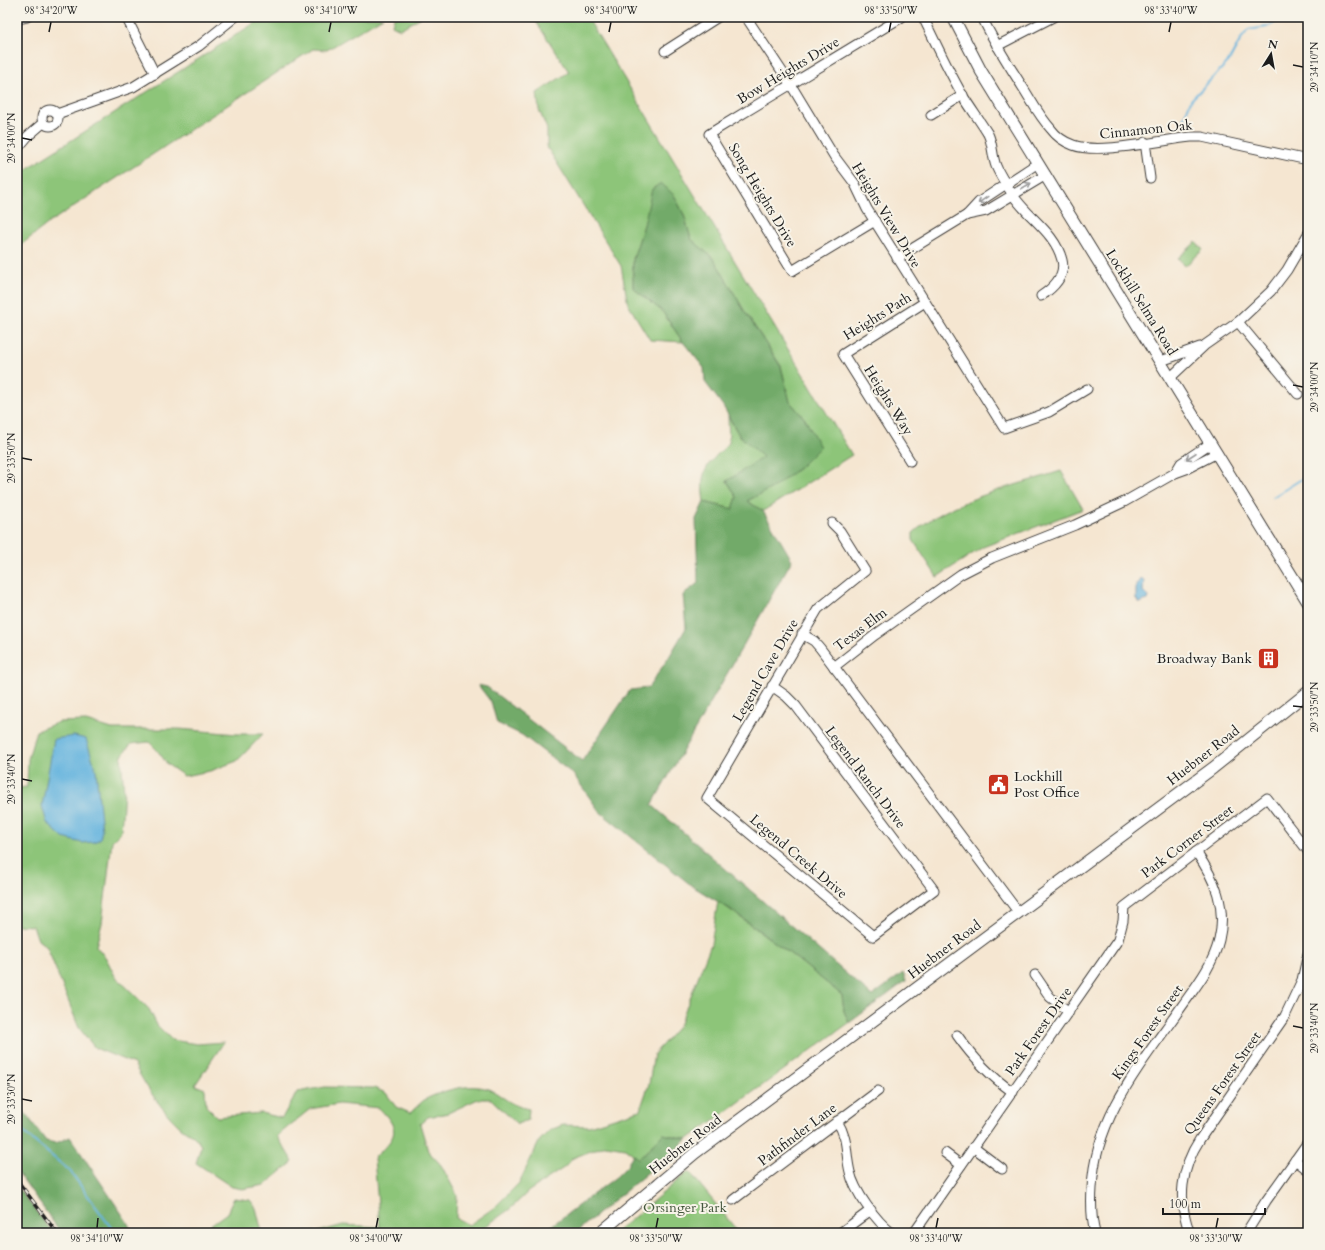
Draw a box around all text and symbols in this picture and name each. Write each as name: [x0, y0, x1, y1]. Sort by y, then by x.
text: 98°34'20"W: [24, 4, 79, 18]
text: 98°34'10"W: [304, 4, 359, 18]
text: 98°34'00"W: [584, 4, 639, 18]
text: 98°33'50"W: [864, 4, 919, 18]
text: 98°33'40"W: [1144, 4, 1199, 18]
street label: Bow Heights Drive: [734, 32, 843, 109]
north arrow: [1251, 34, 1291, 74]
text: N: [1267, 36, 1279, 53]
text: 29°34'10"N: [1308, 41, 1322, 92]
text: 29°34'00"N: [5, 112, 19, 163]
street label: Cinnamon Oak: [1099, 115, 1194, 144]
street label: Song Heights Drive: [724, 140, 801, 251]
street label: Heights View Drive: [848, 159, 926, 272]
one-way arrow: [1020, 181, 1032, 189]
one-way arrow: [977, 196, 988, 204]
street label: Lockhill Selma Road: [1101, 246, 1182, 359]
street label: Heights Path: [840, 288, 915, 345]
text: 29°34'00"N: [1308, 361, 1322, 412]
street label: Heights Way: [860, 362, 918, 439]
text: 29°33'50"N: [5, 432, 19, 483]
one-way arrow: [1186, 452, 1197, 460]
street label: Texas Elm: [830, 603, 891, 656]
street label: Legend Cave Drive: [728, 615, 803, 725]
building icon: Broadway Bank: [1255, 645, 1281, 671]
place label: Broadway Bank: [1157, 649, 1253, 668]
text: 29°33'50"N: [1308, 681, 1322, 732]
street label: Huebner Road: [1163, 721, 1244, 790]
street label: Legend Ranch Drive: [821, 722, 910, 832]
text: 29°33'40"N: [5, 753, 19, 804]
place label: Lockhill Post Office: [1014, 767, 1080, 802]
public building icon: Lockhill Post Office: [985, 771, 1011, 797]
street label: Park Corner Street: [1137, 800, 1238, 882]
street label: Legend Creek Drive: [746, 810, 851, 903]
street label: Huebner Road: [904, 915, 985, 983]
street label: Kings Forest Street: [1107, 980, 1188, 1084]
street label: Park Forest Drive: [1001, 983, 1076, 1080]
text: 29°33'40"N: [1308, 1002, 1322, 1053]
street label: Queens Forest Street: [1180, 1027, 1266, 1139]
text: 29°33'30"N: [5, 1073, 19, 1124]
street label: Pathfinder Lane: [754, 1099, 840, 1170]
street label: Huebner Road: [645, 1110, 726, 1179]
scale bar: [1163, 1190, 1265, 1216]
text: 100 m: [1169, 1196, 1202, 1212]
park label: Orsinger Park: [643, 1198, 727, 1217]
text: 98°34'10"W: [70, 1232, 125, 1246]
text: 98°34'00"W: [349, 1232, 404, 1246]
text: 98°33'50"W: [629, 1232, 684, 1246]
text: 98°33'40"W: [909, 1232, 964, 1246]
text: 98°33'30"W: [1189, 1232, 1244, 1246]

